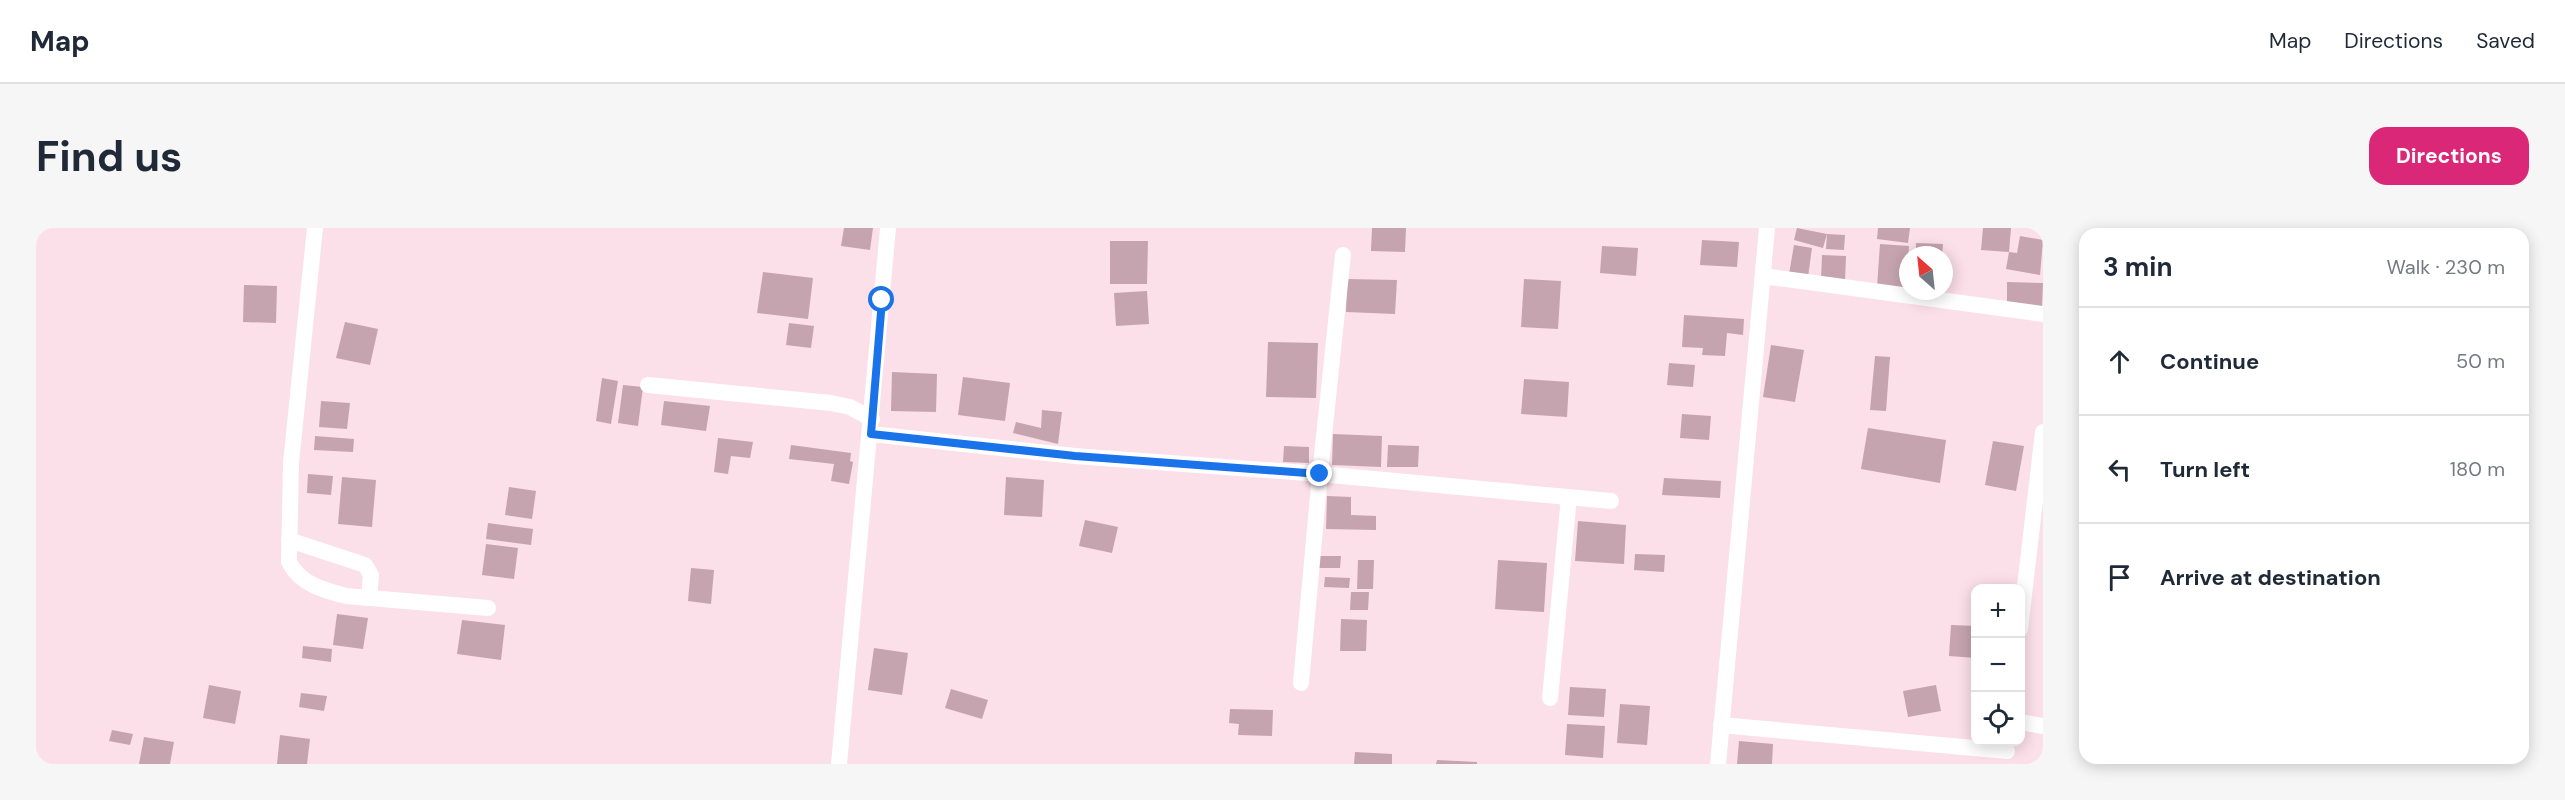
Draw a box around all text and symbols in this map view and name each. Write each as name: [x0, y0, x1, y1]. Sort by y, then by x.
text: Map: [30, 23, 90, 60]
text: Map: [2269, 27, 2311, 55]
text: Directions: [2344, 27, 2443, 55]
text: Saved: [2476, 27, 2535, 55]
button: Directions: [2369, 127, 2529, 185]
text: Find us: [36, 129, 182, 184]
north arrow: [1899, 246, 1953, 300]
text: 3 min: [2103, 250, 2172, 284]
text: Walk · 230 m: [2386, 254, 2505, 280]
route start: [868, 286, 894, 312]
icon: ahead: [2103, 345, 2136, 378]
text: Continue: [2160, 347, 2259, 376]
text: 50 m: [2456, 348, 2505, 374]
icon: left: [2103, 453, 2136, 486]
text: Turn left: [2160, 455, 2250, 484]
text: 180 m: [2450, 456, 2505, 482]
route end: [1306, 460, 1332, 486]
icon: arrive: [2103, 561, 2136, 594]
text: Arrive at destination: [2160, 563, 2381, 592]
map controls: [1971, 584, 2025, 746]
button: +: [1971, 584, 2025, 638]
button: −: [1971, 638, 2025, 692]
button: locate: [1971, 692, 2025, 746]

